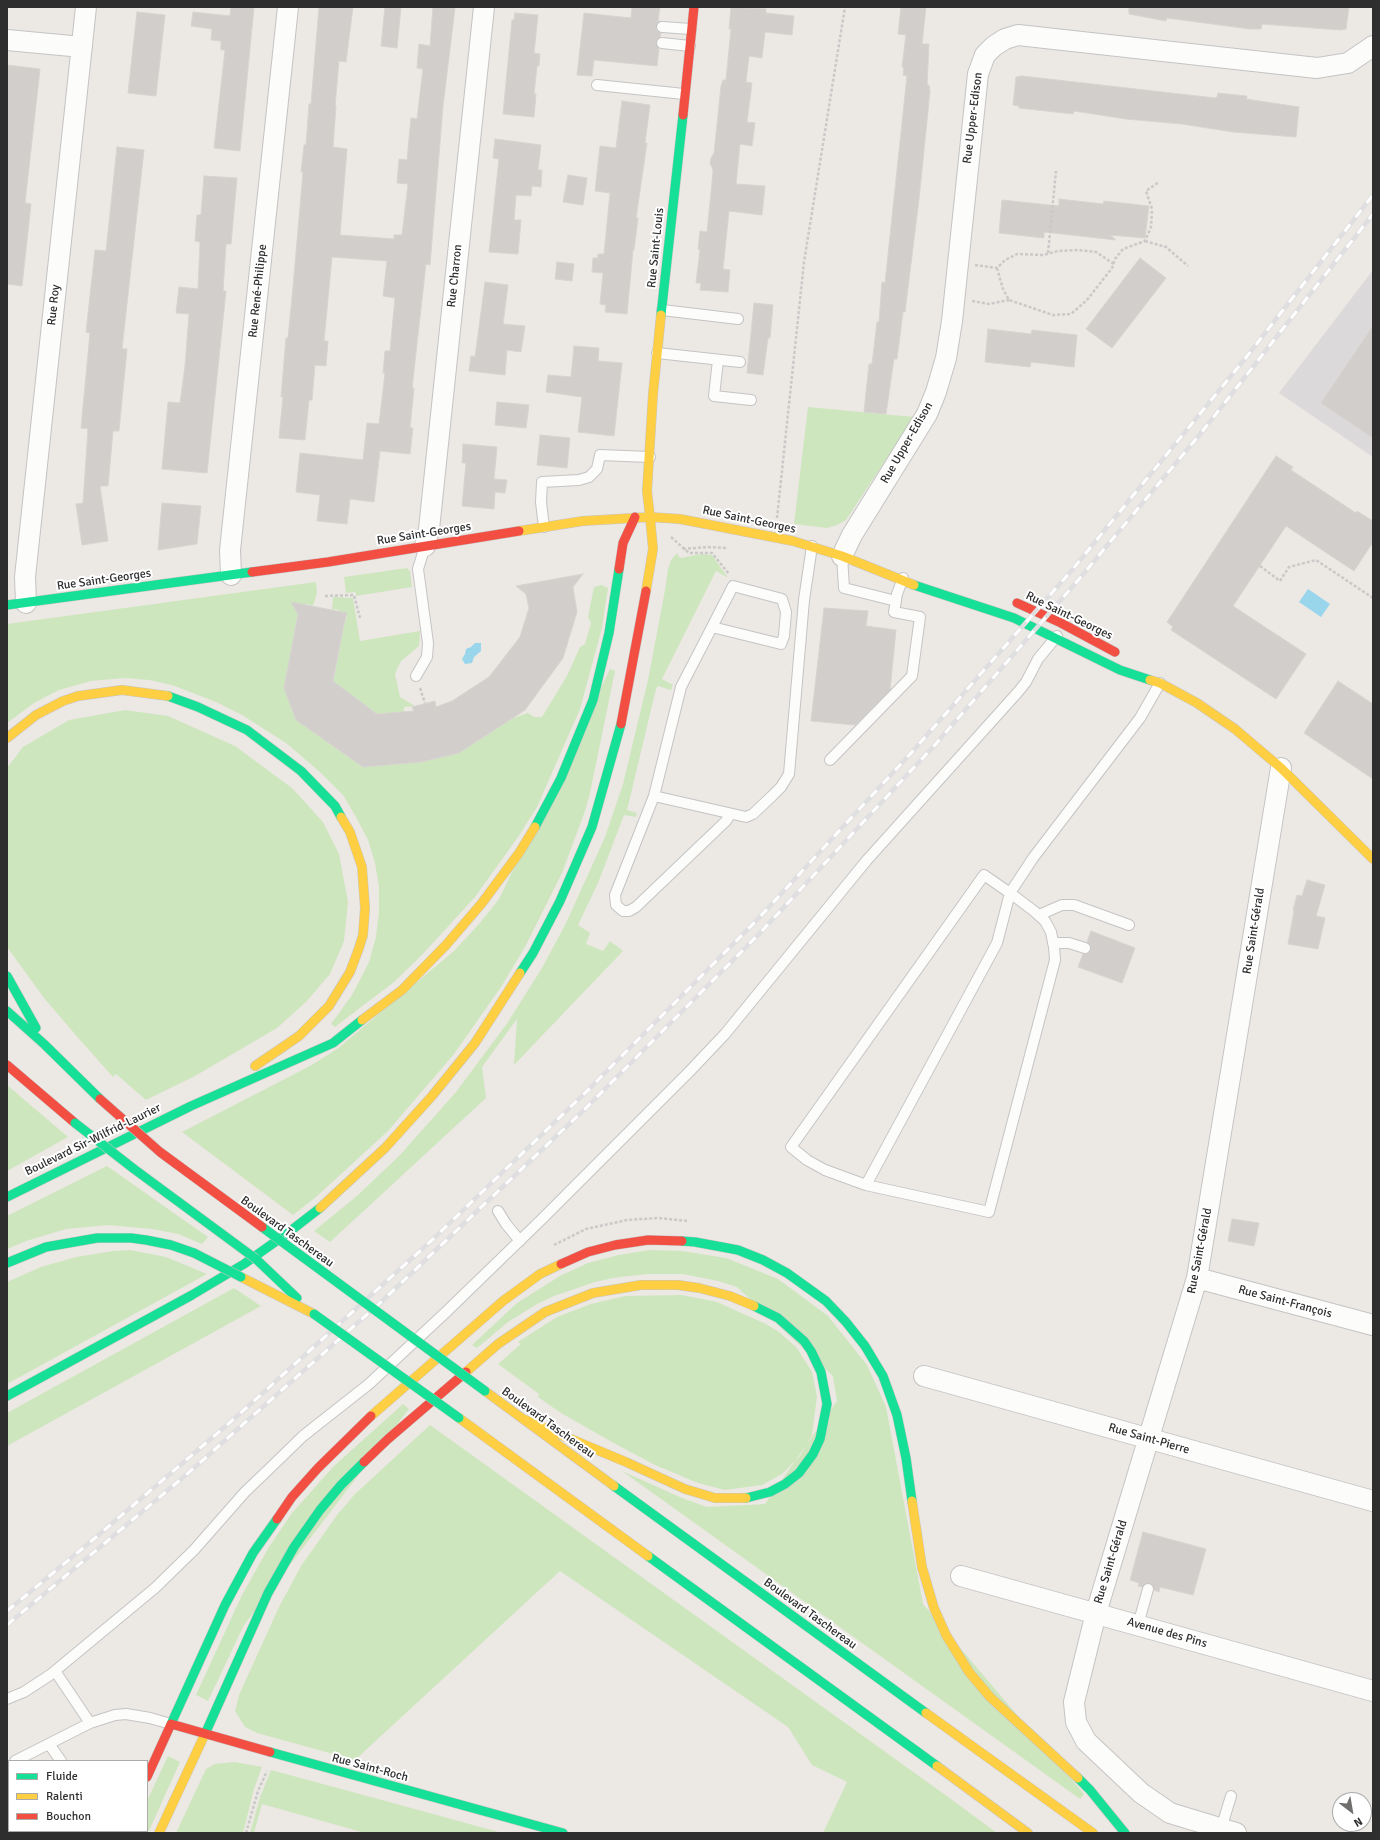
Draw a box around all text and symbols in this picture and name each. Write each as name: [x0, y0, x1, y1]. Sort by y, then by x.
street label: Rue Upper-Edison: [960, 72, 986, 164]
street label: Rue Saint-Louis: [645, 207, 667, 289]
street label: Rue René-Philippe: [246, 244, 270, 338]
street label: Rue Charron: [445, 244, 465, 308]
street label: Rue Roy: [45, 284, 63, 326]
street label: Rue Upper-Edison: [878, 400, 936, 486]
street label: Rue Saint-Georges: [701, 503, 797, 537]
street label: Rue Saint-Georges: [376, 519, 472, 549]
street label: Rue Saint-Georges: [56, 566, 152, 594]
street label: Rue Saint-Georges: [1023, 589, 1115, 643]
street label: Rue Saint-Gérald: [1240, 887, 1268, 975]
street label: Boulevard Sir-Wilfrid-Laurier: [23, 1101, 163, 1179]
street label: Boulevard Taschereau: [238, 1193, 336, 1271]
street label: Rue Saint-Gérald: [1185, 1207, 1215, 1295]
street label: Rue Saint-François: [1237, 1283, 1333, 1321]
street label: Boulevard Taschereau: [499, 1384, 597, 1462]
street label: Rue Saint-Pierre: [1107, 1421, 1191, 1457]
street label: Rue Saint-Gérald: [1091, 1518, 1131, 1606]
street label: Boulevard Taschereau: [761, 1575, 859, 1653]
street label: Avenue des Pins: [1125, 1615, 1209, 1651]
street label: Rue Saint-Roch: [330, 1751, 410, 1785]
legend: [8, 1760, 148, 1832]
text: Fluide: [46, 1769, 78, 1784]
text: Ralenti: [46, 1789, 83, 1804]
north arrow: [1332, 1792, 1372, 1832]
text: Bouchon: [46, 1809, 91, 1824]
text: N: [1351, 1814, 1365, 1829]

